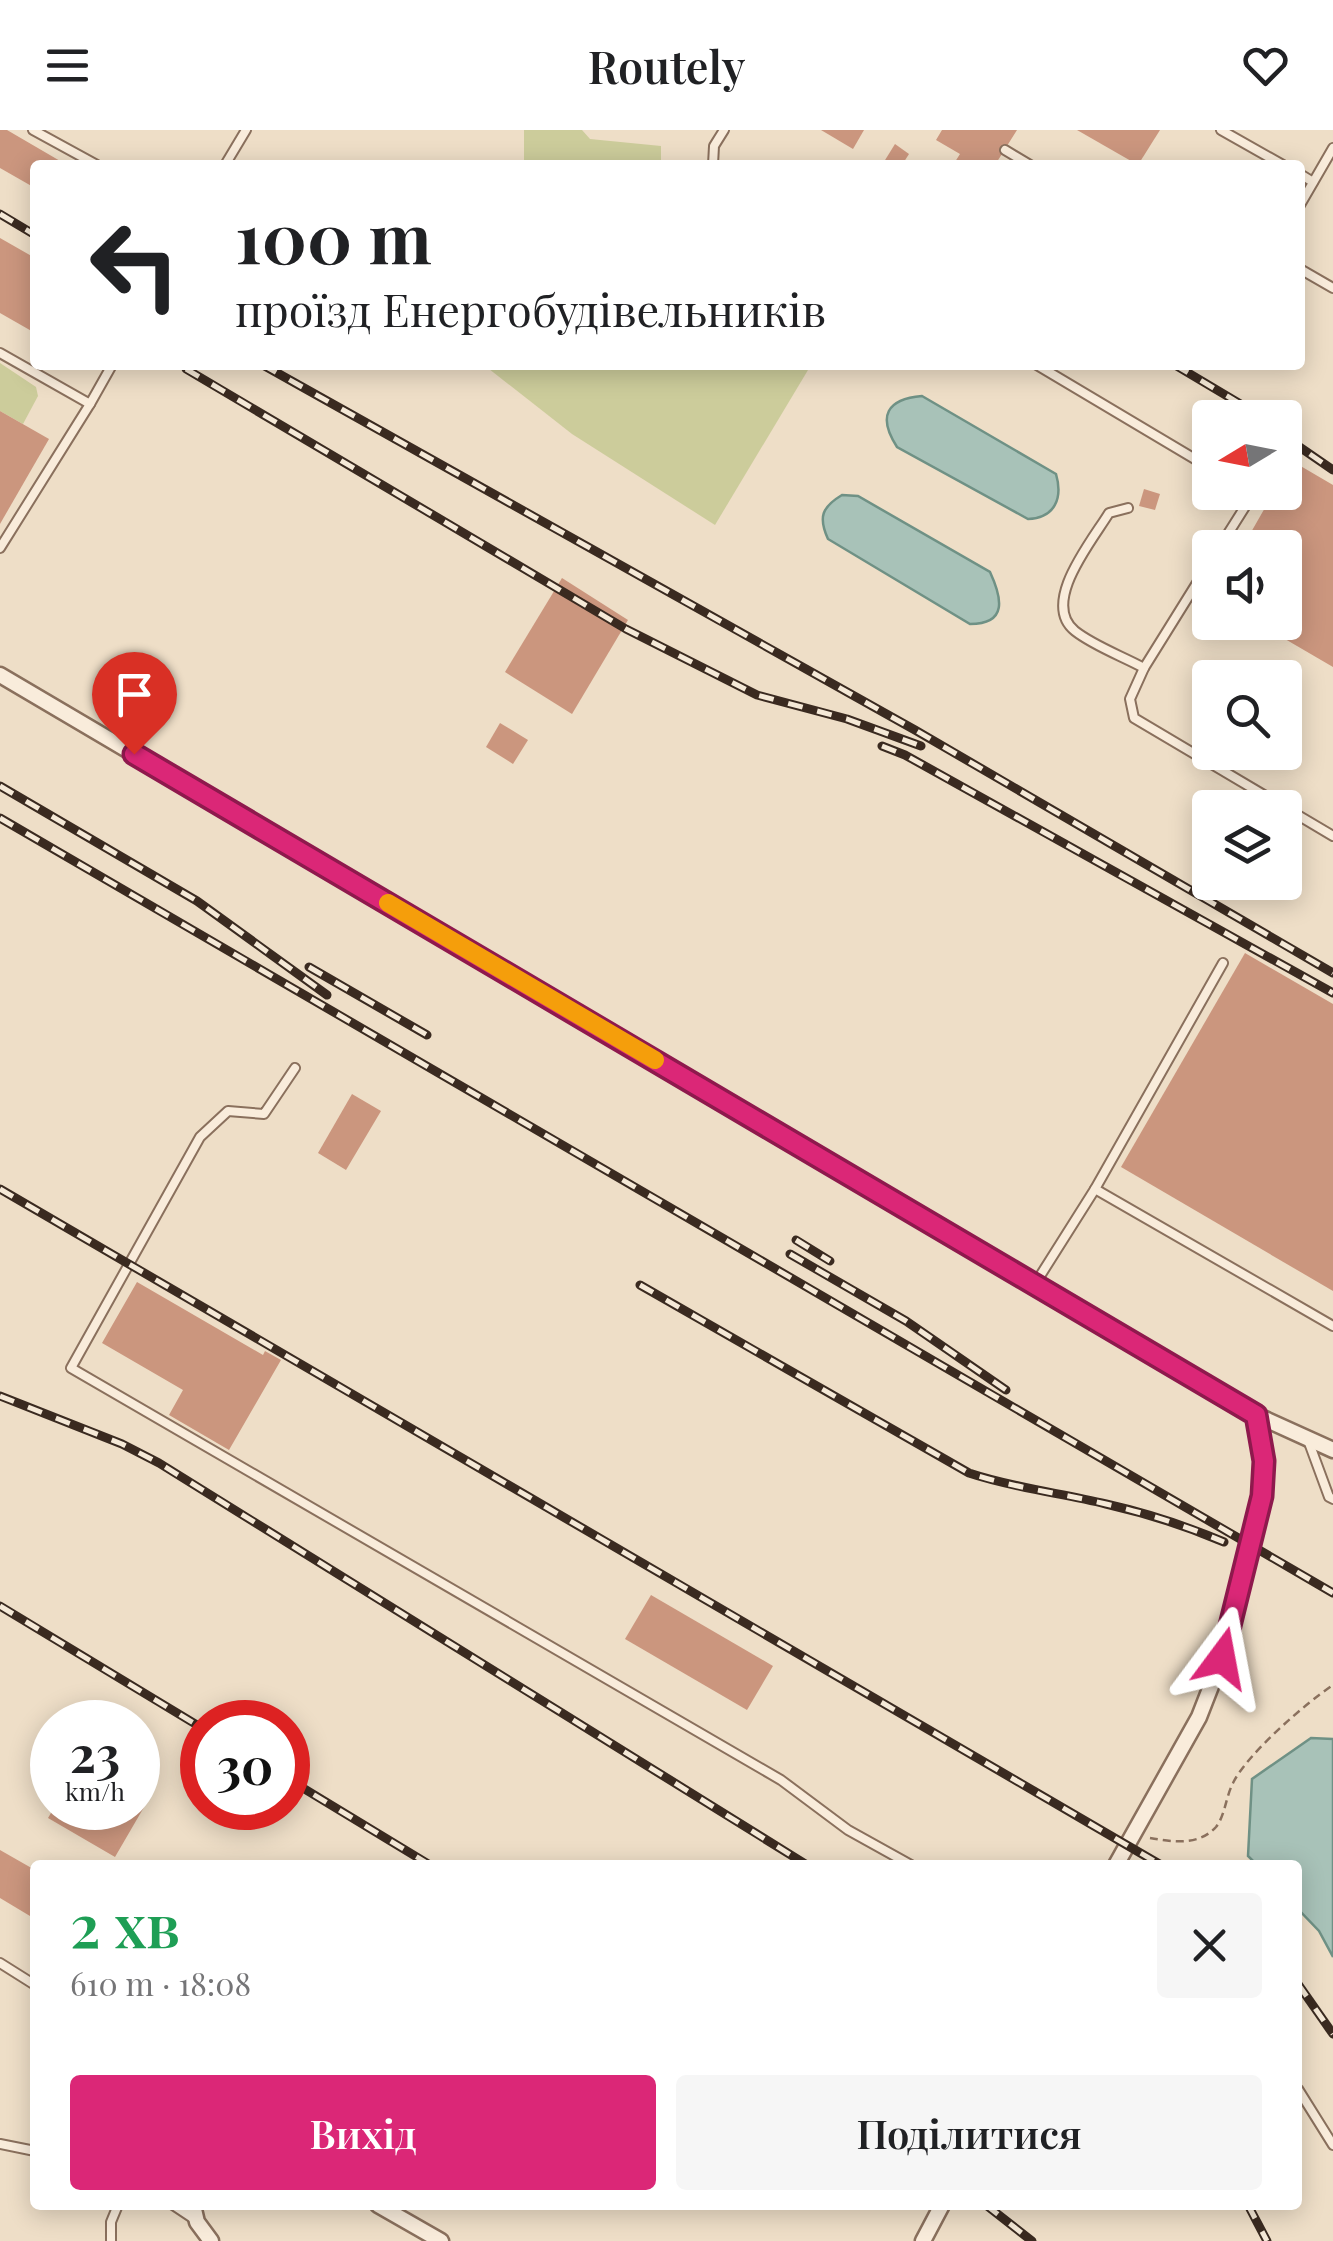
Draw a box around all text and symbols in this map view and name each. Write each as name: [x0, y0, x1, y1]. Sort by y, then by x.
text: Routely: [588, 35, 745, 95]
icon: menu: [40, 38, 95, 93]
icon: heart: [1238, 38, 1293, 93]
text: 100 m: [235, 188, 432, 282]
icon: left: [70, 200, 200, 330]
text: проїзд Енергобудівельників: [235, 278, 826, 338]
north arrow: [1192, 400, 1302, 510]
map controls: [1192, 400, 1302, 900]
button: sound: [1192, 530, 1302, 640]
pin: [92, 652, 177, 755]
button: search: [1192, 660, 1302, 770]
icon: arrive: [107, 667, 162, 722]
button: layers: [1192, 790, 1302, 900]
position arrow: [1170, 1606, 1274, 1710]
speed limit sign: 30: [180, 1700, 310, 1830]
text: 23: [70, 1719, 120, 1786]
text: km/h: [65, 1774, 125, 1807]
text: 2 хв: [70, 1883, 180, 1963]
button: close: [1157, 1893, 1262, 1998]
text: 610 m · 18:08: [70, 1961, 251, 2004]
button: Вихід: [70, 2075, 656, 2190]
button: Поділитися: [676, 2075, 1262, 2190]

